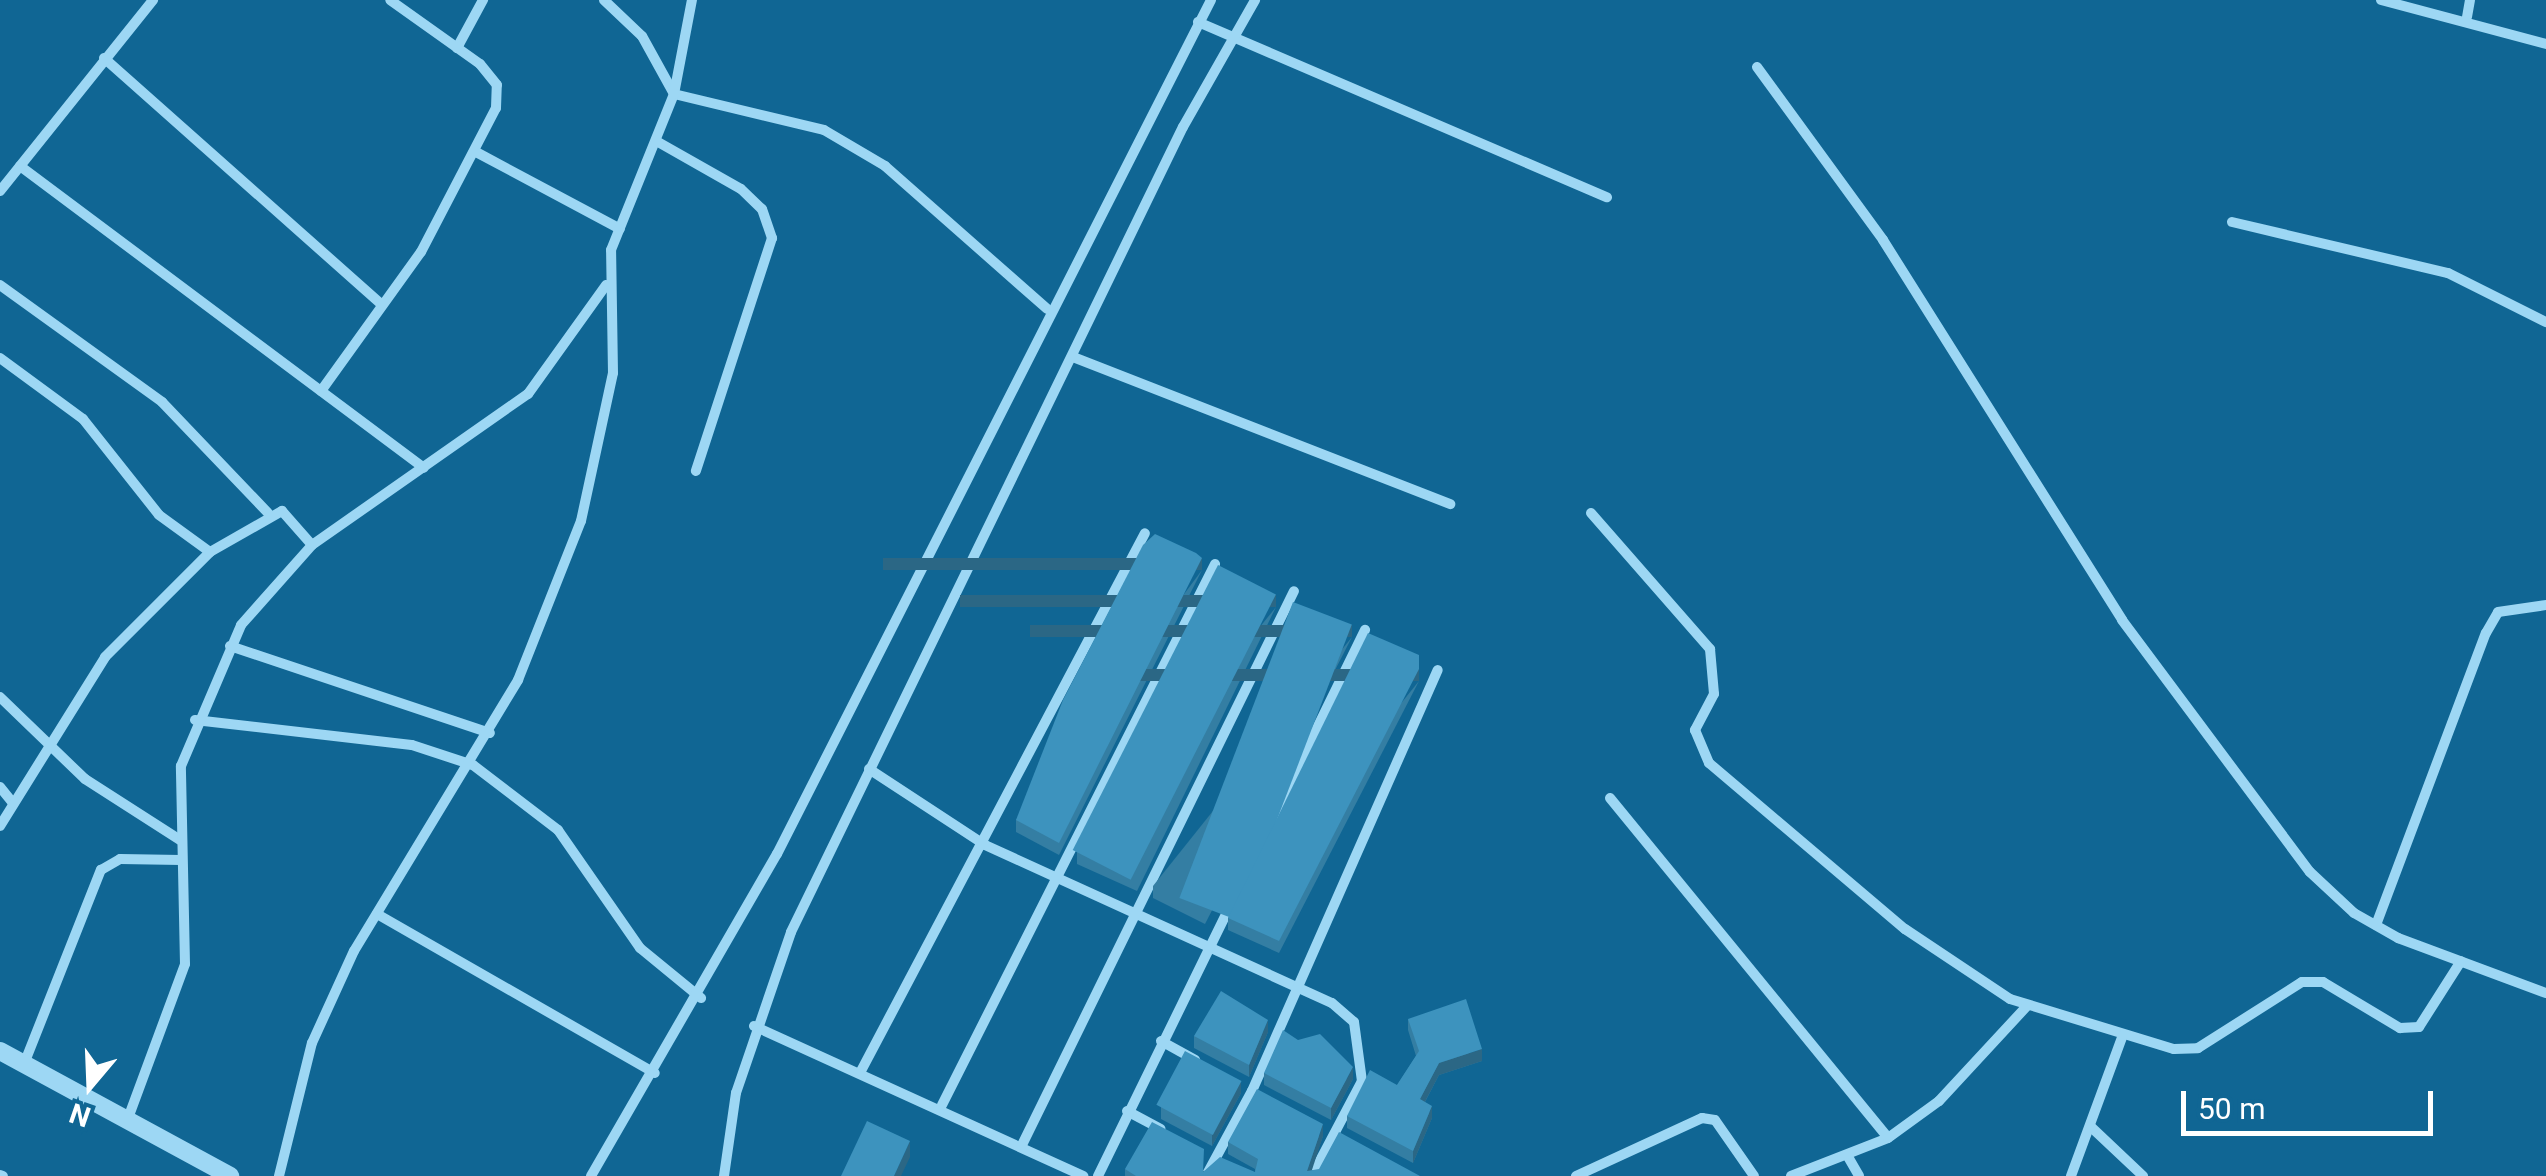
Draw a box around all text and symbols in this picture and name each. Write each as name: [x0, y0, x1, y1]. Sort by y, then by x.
north arrow: [40, 1036, 140, 1136]
scale bar: [2186, 1071, 2438, 1133]
text: 50 m: [2198, 1091, 2265, 1126]
text: N: [65, 1096, 95, 1134]

